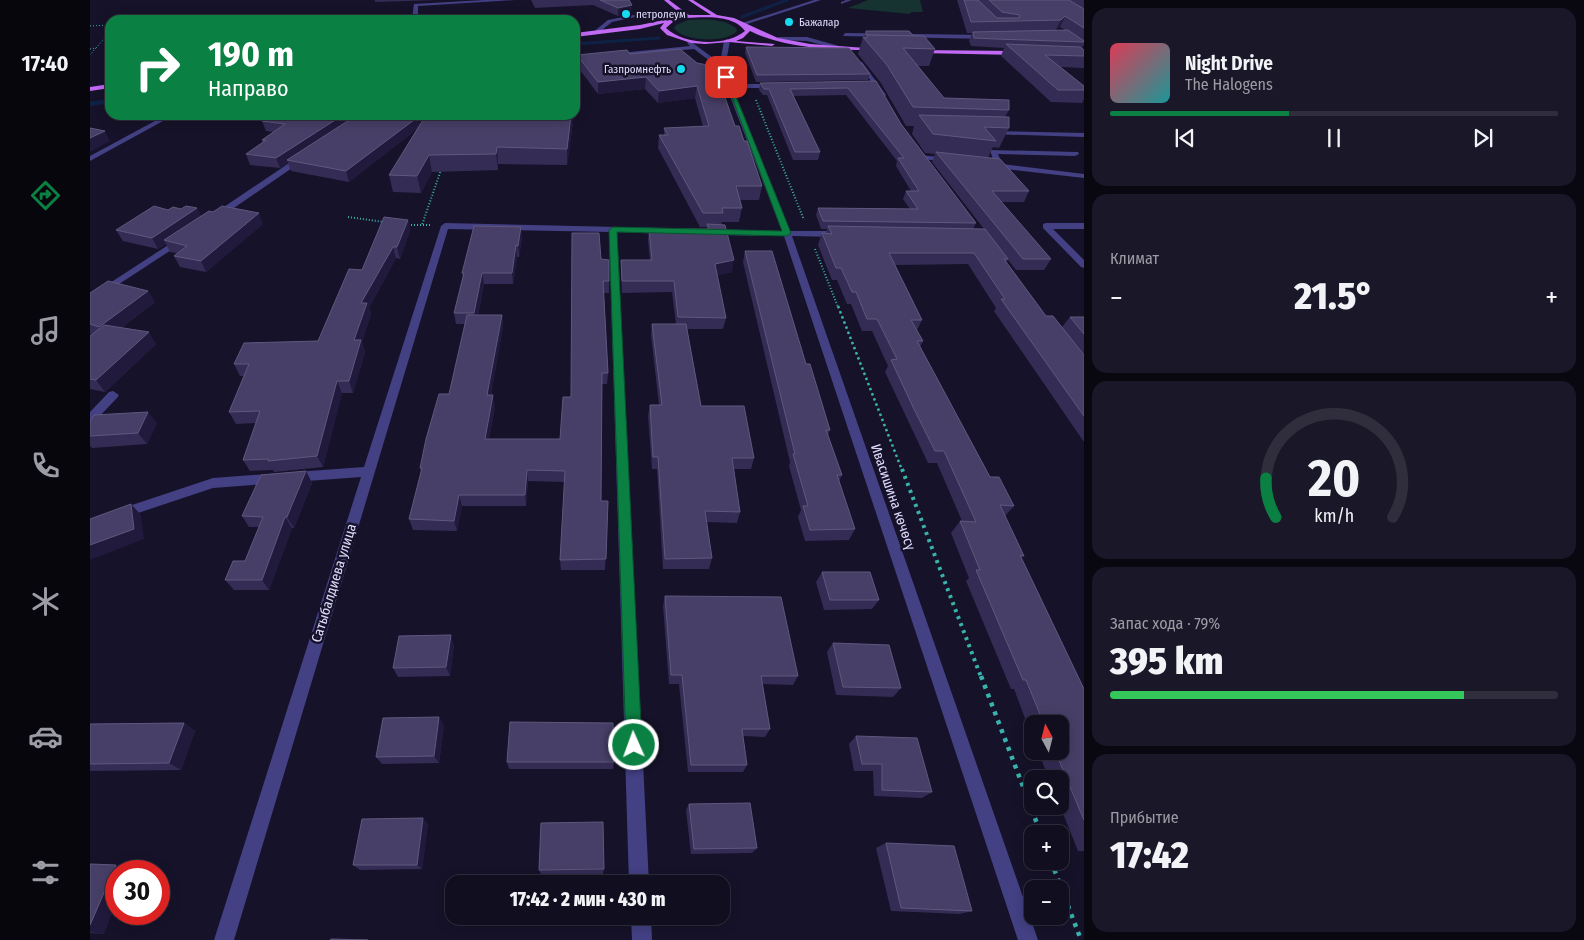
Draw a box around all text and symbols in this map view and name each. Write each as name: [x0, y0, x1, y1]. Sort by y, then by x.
marker: петролеум: [620, 8, 632, 20]
place label: петролеум: [636, 8, 686, 21]
marker: Бажалар: [783, 16, 795, 28]
place label: Бажалар: [799, 16, 839, 29]
text: 190 m: [208, 33, 294, 75]
icon: right: [125, 35, 190, 100]
text: 17:40: [22, 50, 68, 77]
text: Night Drive: [1185, 52, 1273, 75]
pin: [705, 56, 747, 98]
place label: Газпромнефть: [604, 63, 671, 76]
marker: Газпромнефть: [675, 63, 687, 75]
icon: arrive: [712, 63, 740, 91]
text: Направо: [208, 75, 289, 102]
text: The Halogens: [1185, 75, 1273, 94]
icon: previous: [1171, 124, 1199, 152]
icon: pause: [1320, 124, 1348, 152]
icon: next: [1469, 124, 1497, 152]
icon: directions: [28, 178, 63, 213]
text: Климат: [1110, 249, 1159, 268]
text: 21.5°: [1294, 273, 1374, 319]
text: −: [1110, 281, 1123, 314]
text: +: [1545, 281, 1558, 314]
icon: music: [28, 313, 63, 348]
street label: Ивасишина көчөсү: [867, 442, 919, 553]
text: 20: [1307, 447, 1360, 510]
icon: phone: [28, 448, 63, 483]
text: km/h: [1314, 505, 1354, 527]
street label: Сатыбалдиева улица: [308, 521, 360, 644]
icon: climate: [28, 584, 63, 619]
text: Запас хода · 79%: [1110, 614, 1220, 633]
text: 395 km: [1110, 638, 1223, 684]
north arrow: [1024, 715, 1069, 760]
map controls: [1024, 715, 1069, 925]
position arrow: [607, 718, 659, 770]
icon: car: [28, 719, 63, 754]
button: search: [1024, 770, 1069, 815]
text: Прибытие: [1110, 808, 1179, 827]
button: +: [1024, 825, 1069, 870]
text: 17:42: [1110, 832, 1189, 878]
icon: filters: [28, 855, 63, 890]
speed limit sign: 30: [105, 860, 170, 925]
button: −: [1024, 880, 1069, 925]
text: 17:42 · 2 мин · 430 m: [510, 888, 665, 911]

